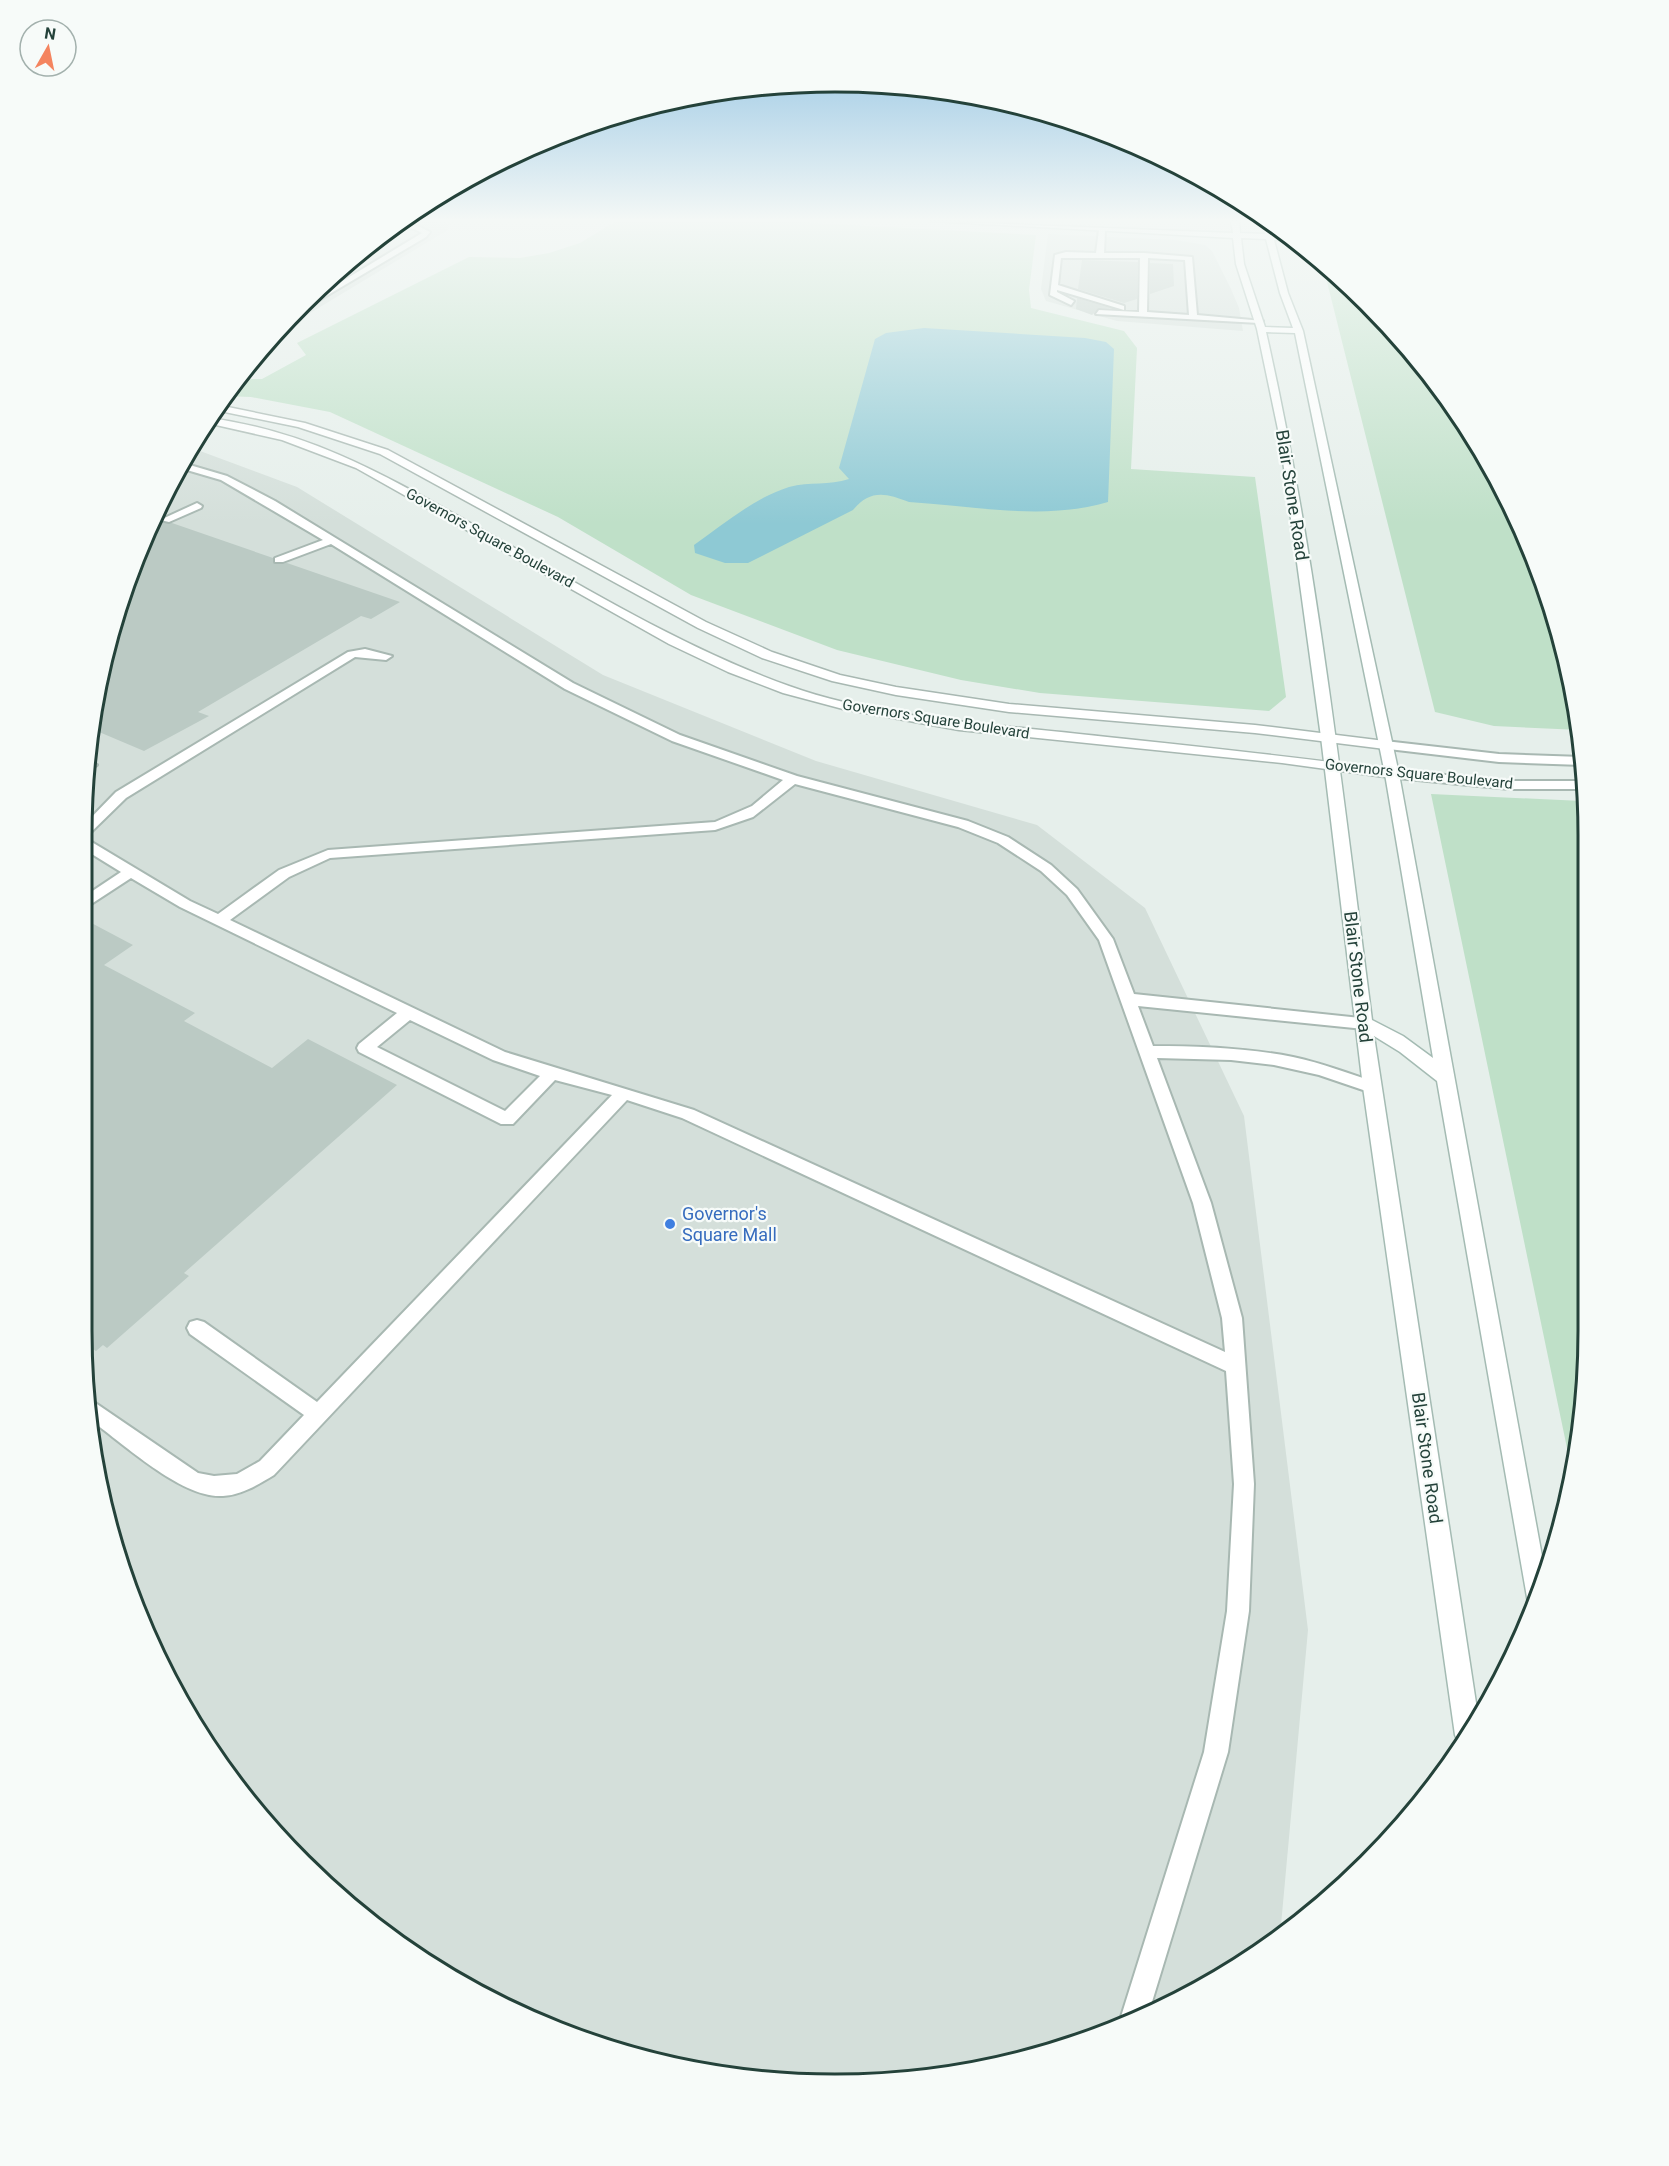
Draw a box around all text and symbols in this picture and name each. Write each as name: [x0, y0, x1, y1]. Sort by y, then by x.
north arrow: [18, 18, 78, 78]
text: N: [43, 23, 57, 44]
street label: Blair Stone Road: [1272, 428, 1313, 562]
street label: Governors Square Boulevard: [403, 484, 577, 592]
street label: Governors Square Boulevard: [841, 695, 1031, 743]
street label: Governors Square Boulevard: [1324, 755, 1514, 793]
street label: Blair Stone Road: [1340, 910, 1377, 1044]
place label: Governor's Square Mall: [682, 1203, 777, 1245]
marker: Governor's Square Mall: [663, 1217, 677, 1231]
street label: Blair Stone Road: [1408, 1391, 1447, 1525]

